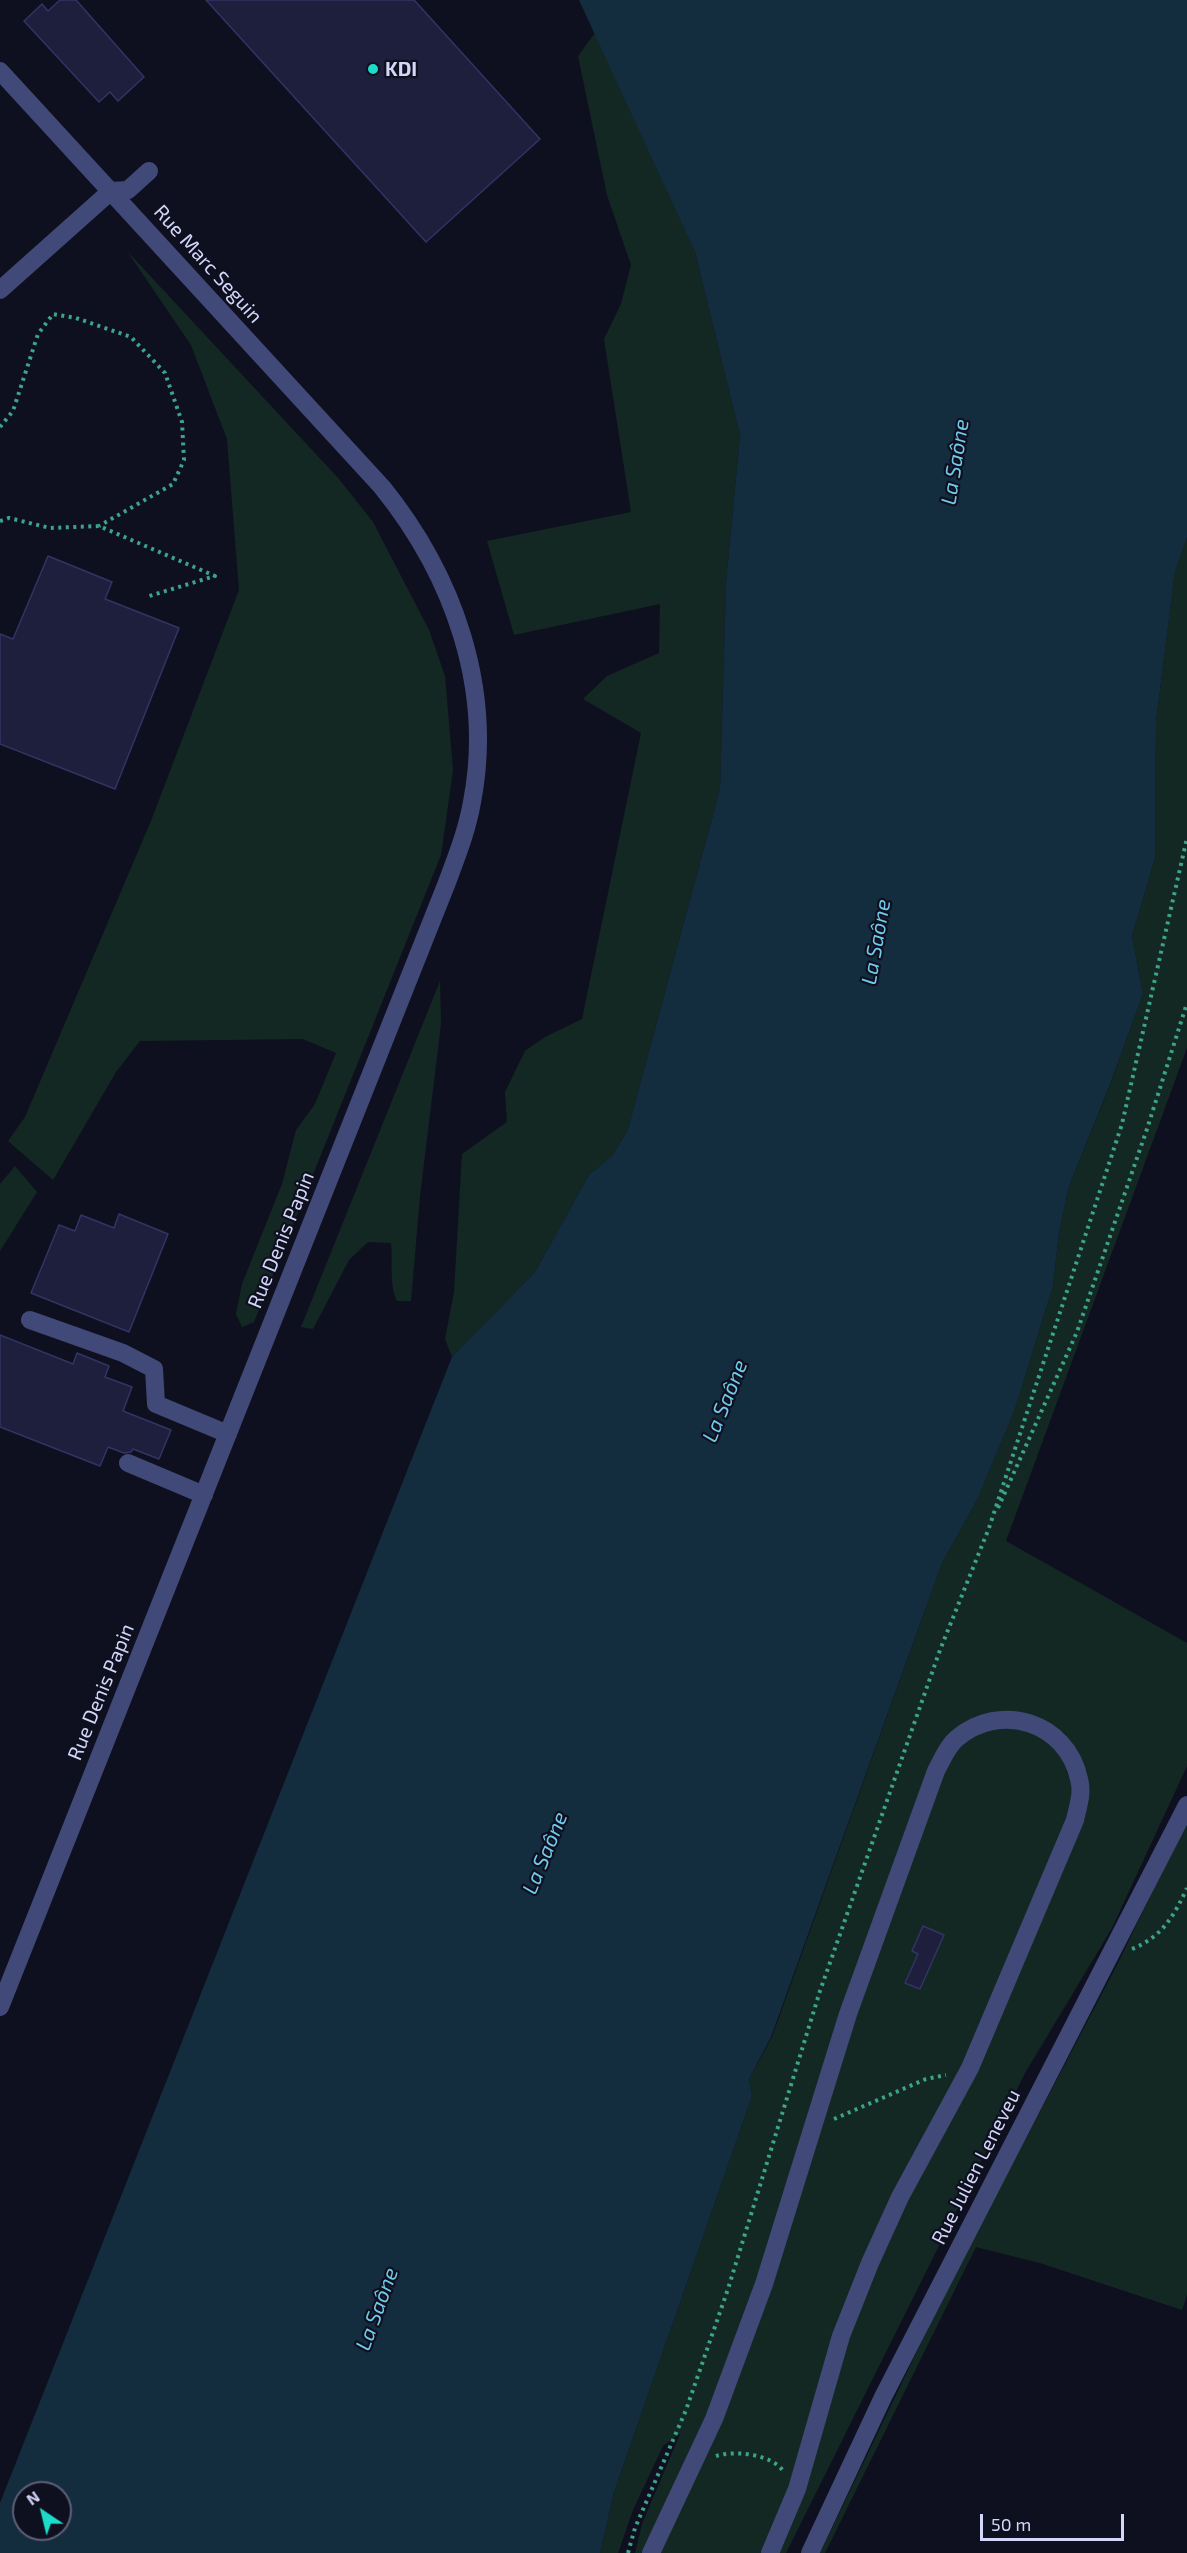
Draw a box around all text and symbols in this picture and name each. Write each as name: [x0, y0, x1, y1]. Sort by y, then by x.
place label: KDI: [385, 57, 417, 81]
marker: KDI: [366, 62, 380, 76]
street label: Rue Marc Seguin: [149, 200, 267, 328]
water label: La Saône: [936, 417, 974, 507]
water label: La Saône: [856, 897, 896, 987]
street label: Rue Denis Papin: [243, 1168, 319, 1312]
water label: La Saône: [697, 1356, 753, 1446]
street label: Rue Denis Papin: [63, 1620, 139, 1764]
water label: La Saône: [517, 1808, 573, 1898]
street label: Rue Julien Leneveu: [927, 2085, 1025, 2249]
water label: La Saône: [350, 2264, 404, 2354]
north arrow: [12, 2481, 72, 2541]
text: N: [22, 2486, 43, 2509]
scale bar: [983, 2502, 1127, 2540]
text: 50 m: [991, 2513, 1031, 2535]

